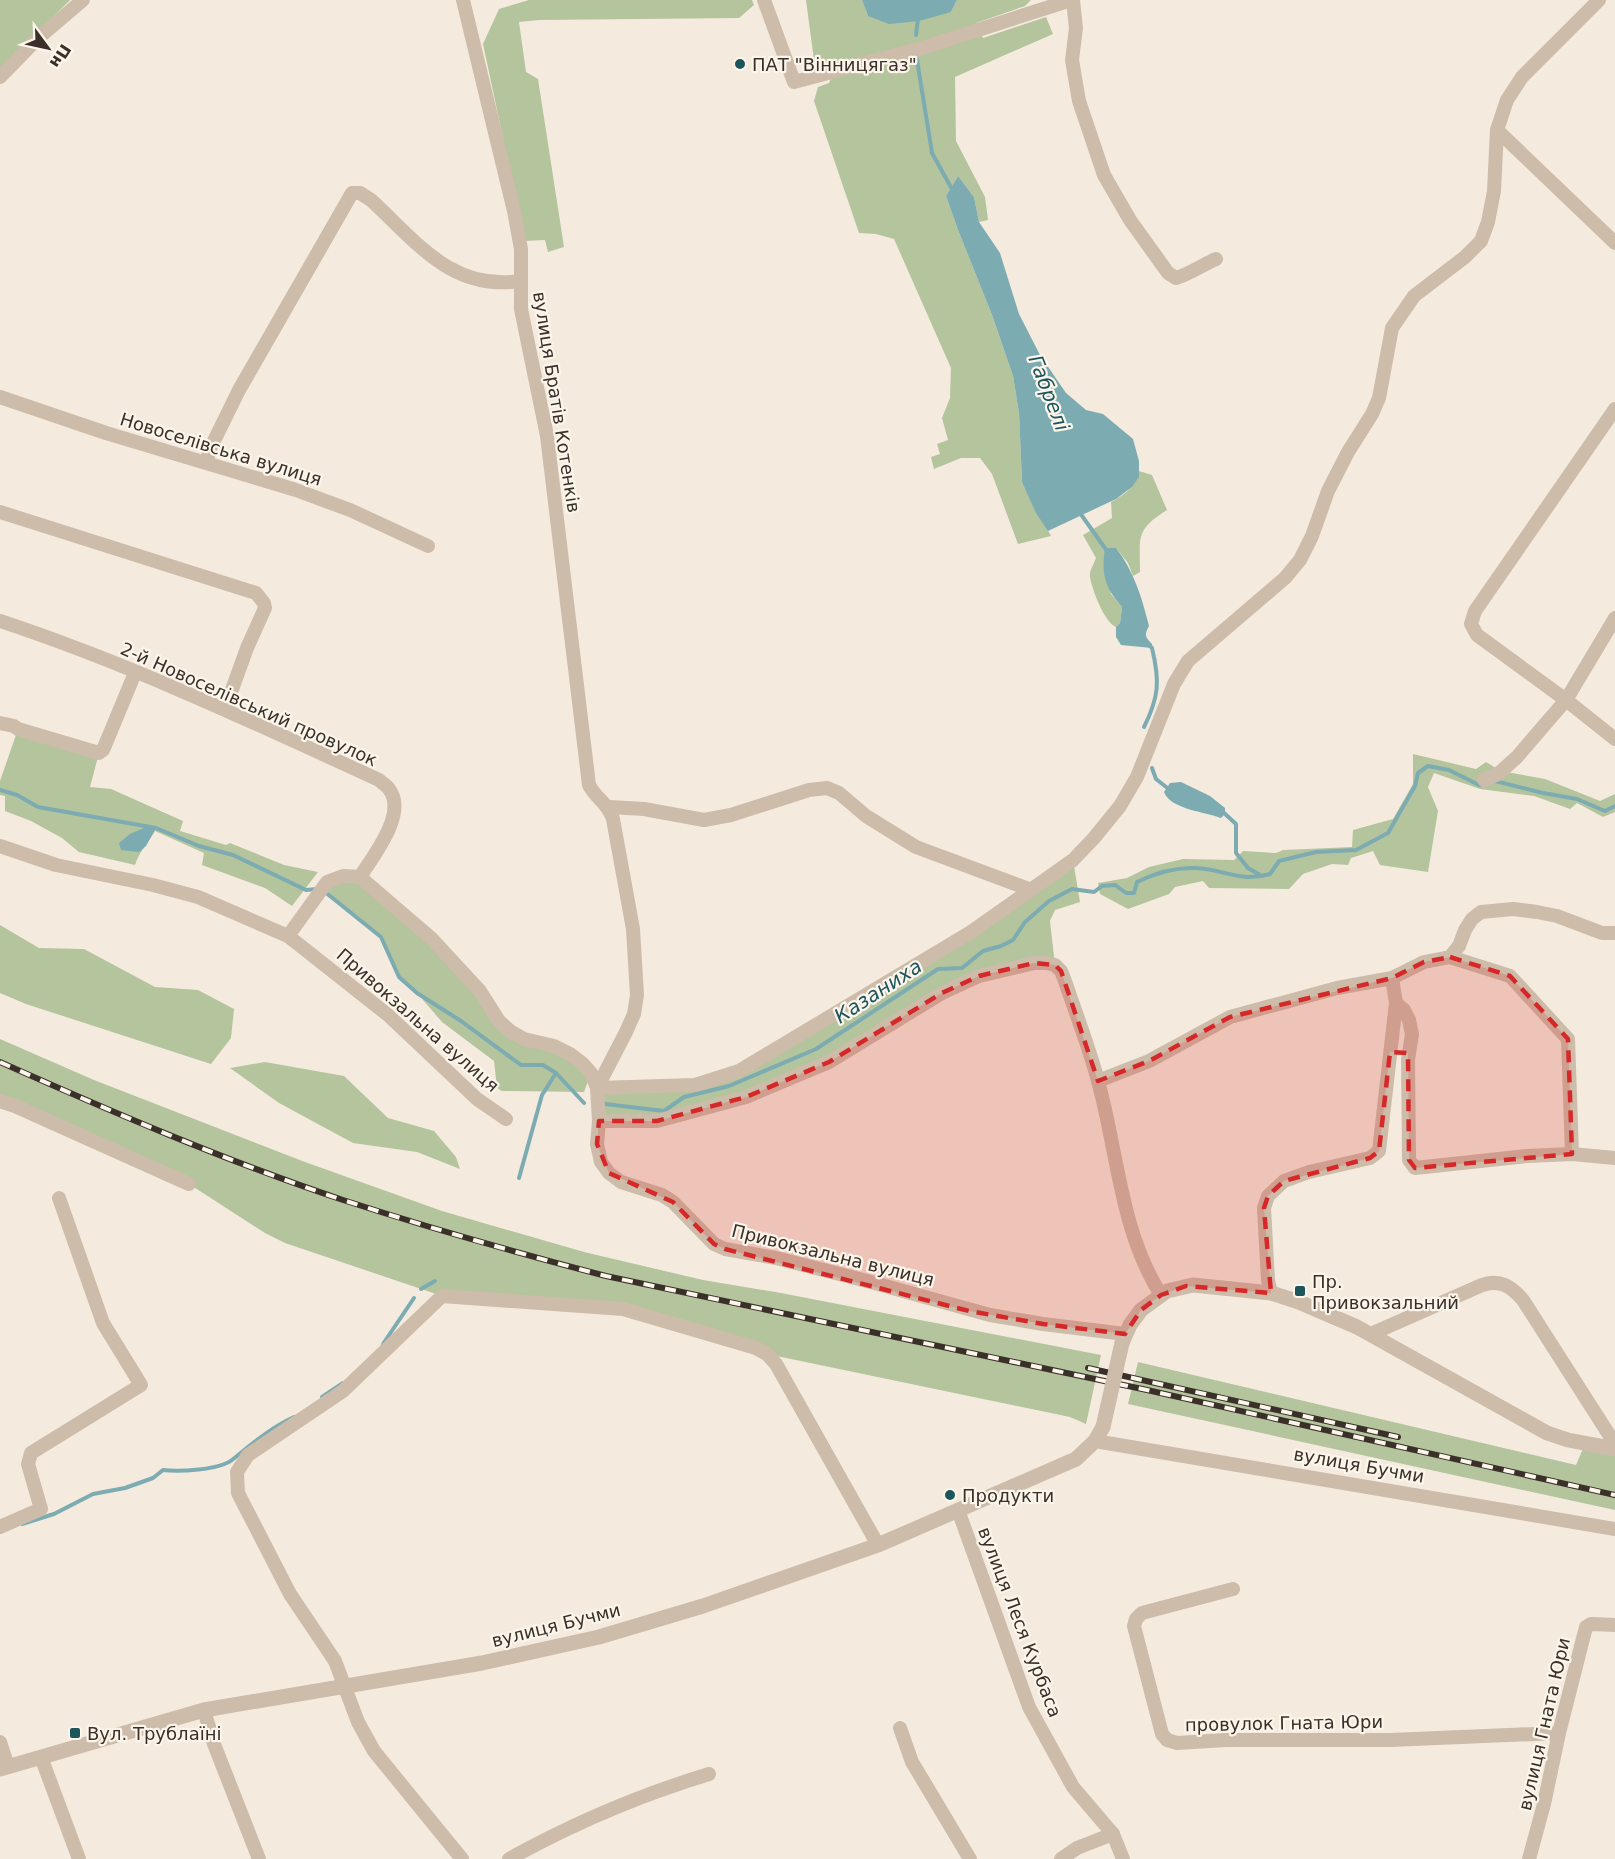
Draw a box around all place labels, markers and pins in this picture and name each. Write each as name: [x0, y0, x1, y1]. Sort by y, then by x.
place label: ПАТ "Вінницягаз": [752, 54, 917, 75]
marker: ПАТ "Вінницягаз": [733, 57, 747, 71]
place label: Пр. Привокзальний: [1312, 1271, 1459, 1313]
marker: Пр. Привокзальний: [1293, 1284, 1307, 1298]
place label: Продукти: [962, 1485, 1054, 1506]
marker: Продукти: [943, 1488, 957, 1502]
place label: Вул. Трублаїні: [87, 1723, 221, 1744]
marker: Вул. Трублаїні: [68, 1726, 82, 1740]

